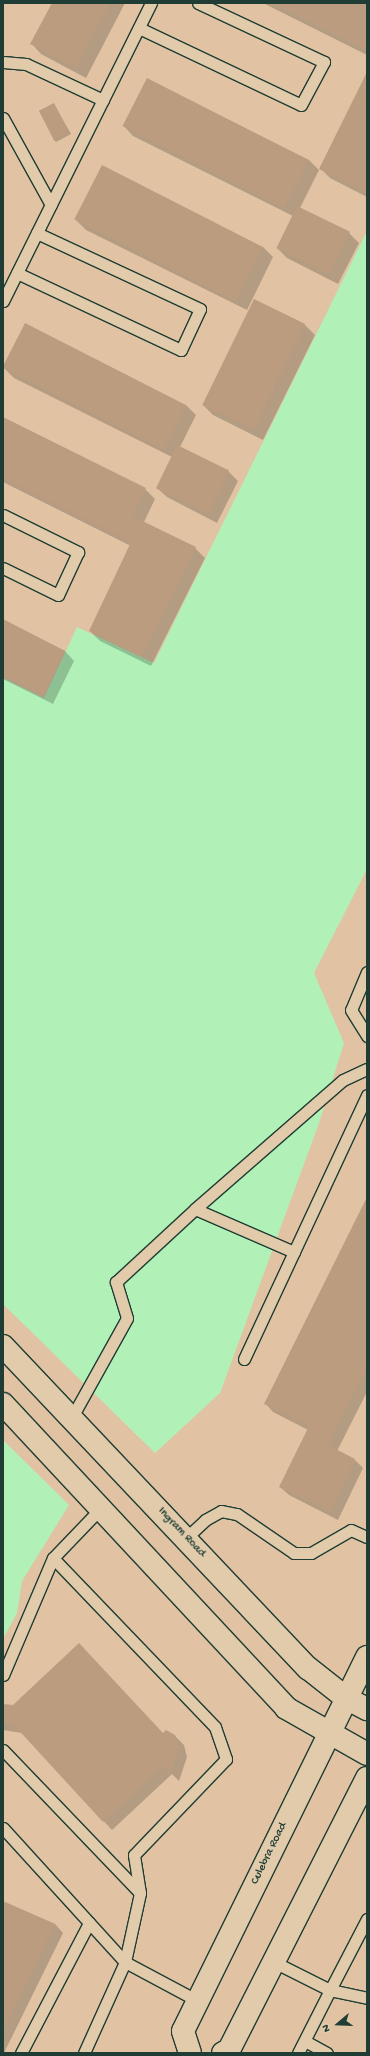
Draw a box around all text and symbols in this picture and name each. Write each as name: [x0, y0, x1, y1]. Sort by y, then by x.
street label: Ingram Road: [154, 1505, 208, 1561]
street label: Culebra Road: [249, 1821, 291, 1887]
north arrow: [318, 2004, 358, 2044]
text: N: [320, 2023, 333, 2033]

